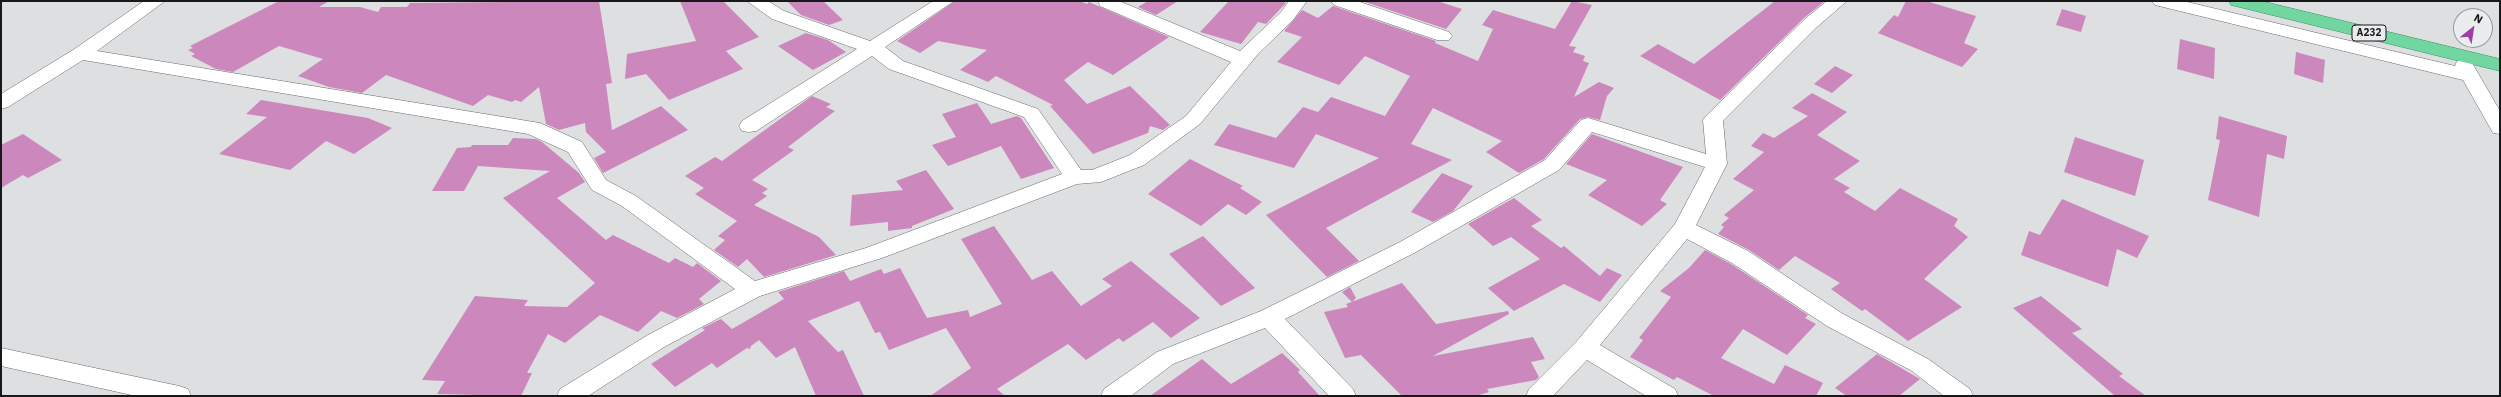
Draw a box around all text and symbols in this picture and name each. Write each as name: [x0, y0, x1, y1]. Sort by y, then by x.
north arrow: [2453, 8, 2493, 48]
text: N: [2472, 10, 2485, 27]
road number: A232: [2352, 25, 2386, 41]

